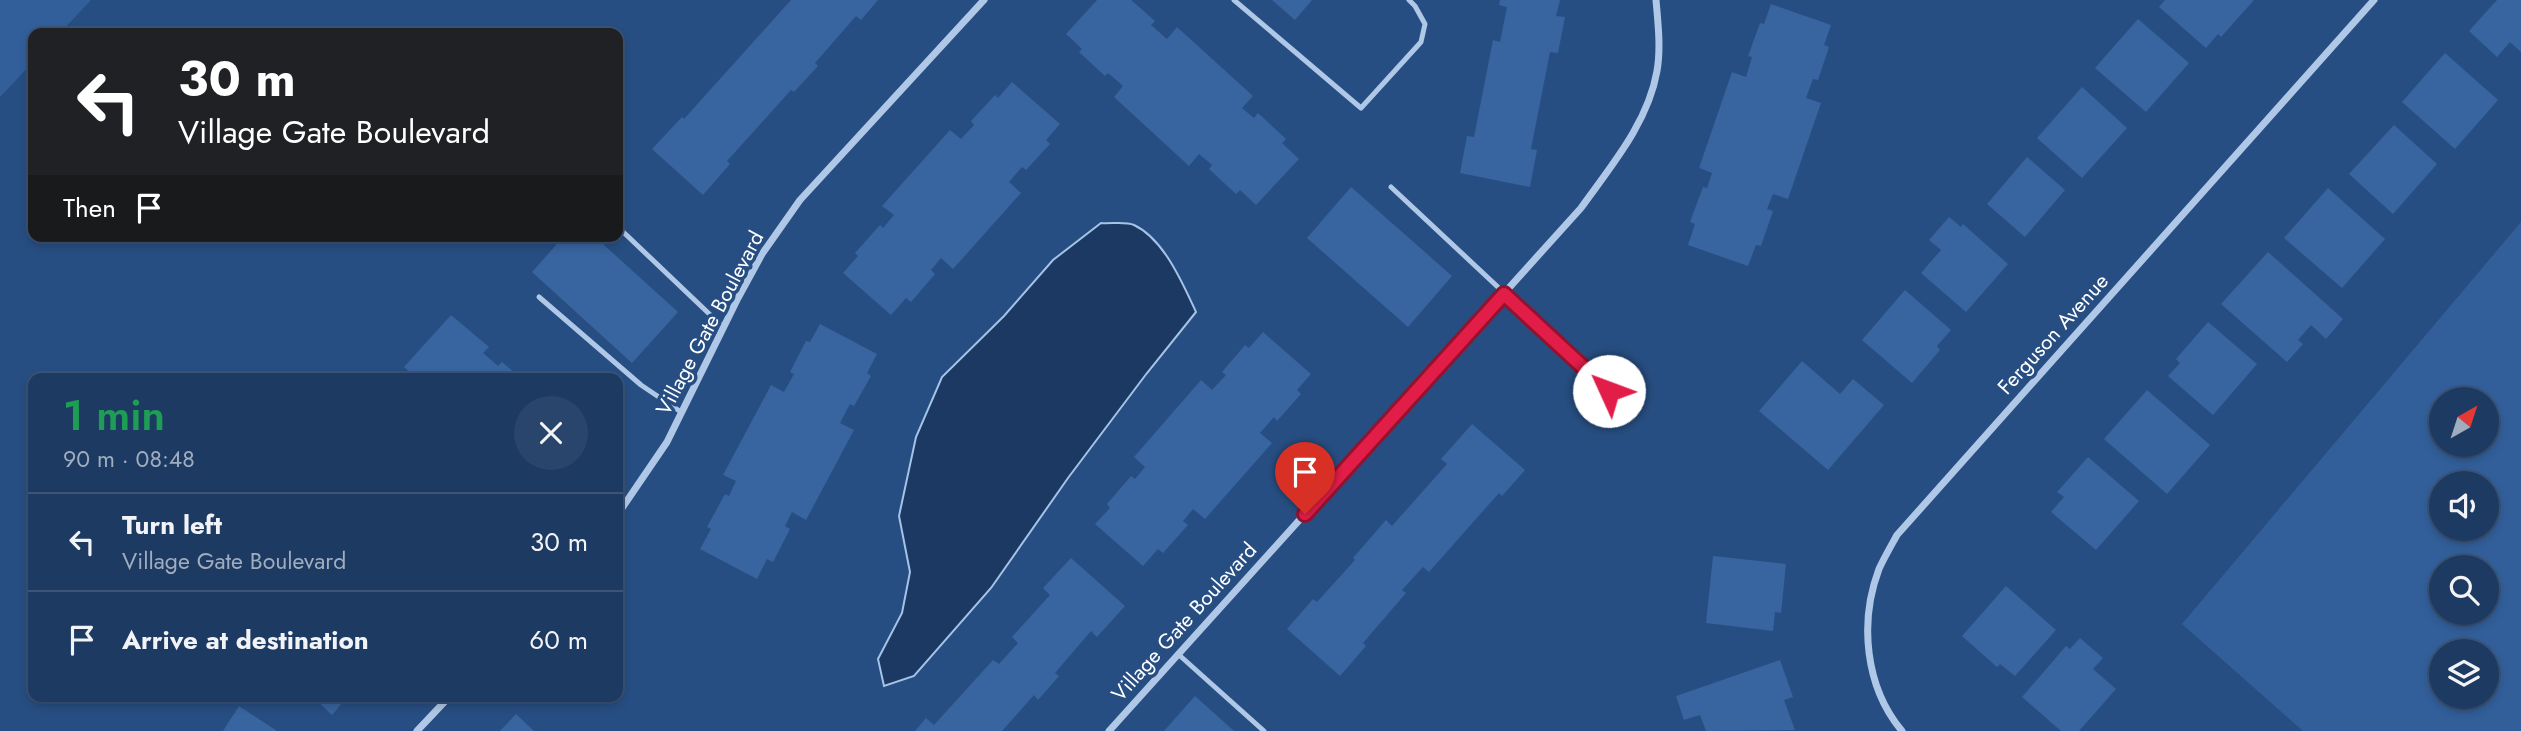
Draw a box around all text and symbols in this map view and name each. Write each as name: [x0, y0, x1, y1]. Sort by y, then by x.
text: 30 m: [178, 44, 296, 114]
icon: left: [63, 56, 154, 147]
text: Village Gate Boulevard: [178, 109, 490, 155]
text: Then: [63, 189, 116, 227]
icon: arrive: [130, 189, 168, 227]
street label: Village Gate Boulevard: [649, 226, 771, 420]
street label: Ferguson Avenue: [1991, 267, 2116, 401]
position arrow: [1572, 354, 1646, 428]
text: 1 min: [63, 385, 165, 446]
north arrow: [2429, 387, 2499, 457]
map controls: [2429, 387, 2499, 709]
button: close: [514, 396, 588, 470]
text: 90 m · 08:48: [63, 442, 195, 476]
pin: [1275, 442, 1335, 514]
icon: arrive: [1286, 453, 1324, 491]
button: sound: [2429, 471, 2499, 541]
text: Turn left: [122, 506, 222, 544]
icon: left: [63, 523, 101, 561]
text: 30 m: [530, 523, 588, 561]
street label: Village Gate Boulevard: [1104, 536, 1264, 708]
text: Village Gate Boulevard: [122, 544, 346, 578]
button: search: [2429, 555, 2499, 625]
icon: arrive: [63, 621, 101, 659]
text: Arrive at destination: [122, 621, 369, 659]
text: 60 m: [529, 621, 588, 659]
button: layers: [2429, 639, 2499, 709]

